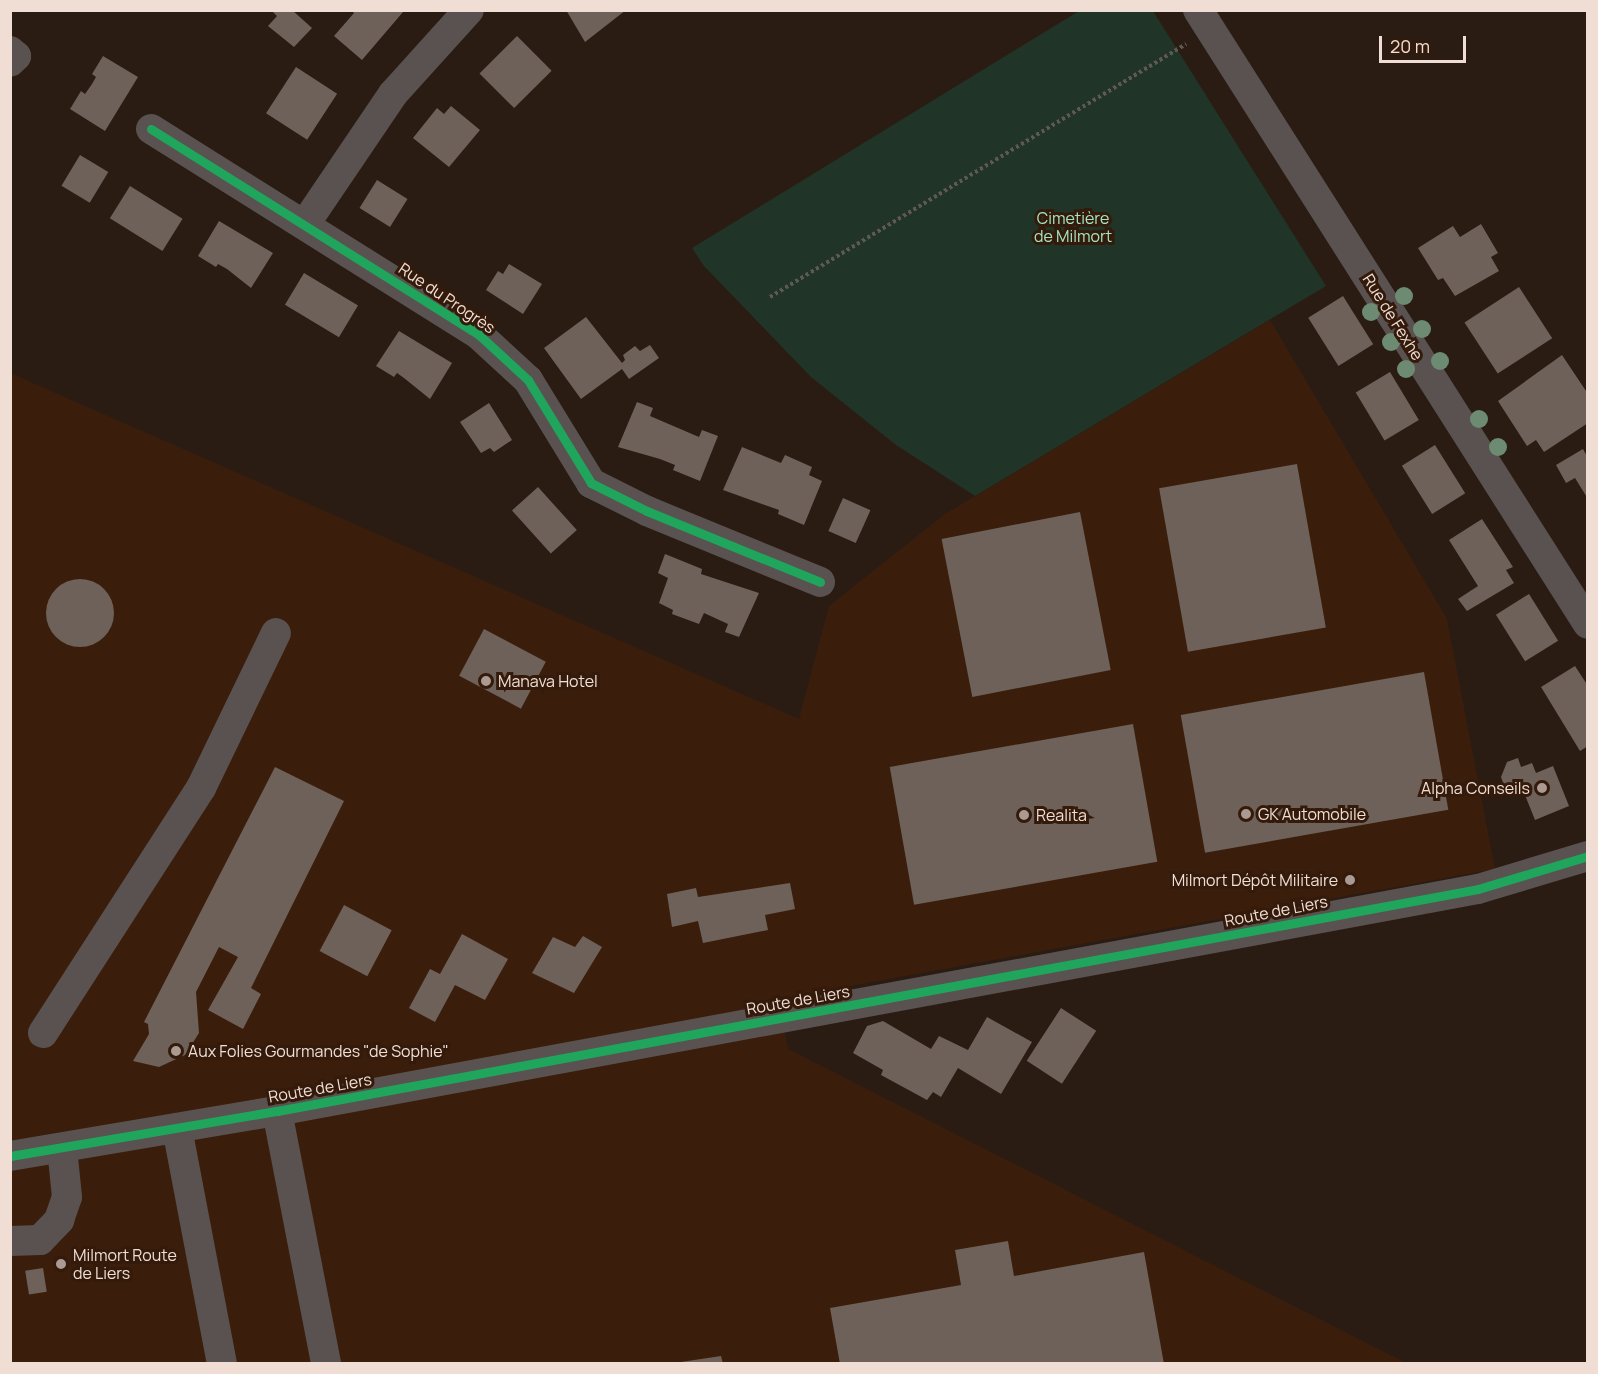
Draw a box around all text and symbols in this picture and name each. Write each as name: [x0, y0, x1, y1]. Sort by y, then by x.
scale bar: [1382, 24, 1469, 62]
text: 20 m: [1390, 34, 1430, 58]
park label: Cimetière de Milmort: [1034, 208, 1112, 246]
street label: Rue du Progrès: [395, 259, 499, 337]
street label: Rue de Fexhe: [1359, 270, 1427, 364]
place label: Manava Hotel: [498, 671, 598, 691]
marker: Manava Hotel: [479, 674, 493, 688]
place label: Alpha Conseils: [1421, 778, 1530, 798]
marker: Alpha Conseils: [1535, 781, 1549, 795]
place label: GK Automobile: [1258, 804, 1366, 824]
place label: Realita: [1036, 805, 1087, 825]
marker: GK Automobile: [1239, 807, 1253, 821]
marker: Realita: [1017, 808, 1031, 822]
place label: Milmort Dépôt Militaire: [1172, 870, 1338, 890]
marker: Milmort Dépôt Militaire: [1343, 873, 1357, 887]
street label: Route de Liers: [1223, 892, 1329, 930]
street label: Route de Liers: [745, 981, 851, 1019]
place label: Aux Folies Gourmandes "de Sophie": [188, 1041, 449, 1061]
marker: Aux Folies Gourmandes "de Sophie": [169, 1044, 183, 1058]
street label: Route de Liers: [267, 1069, 373, 1107]
place label: Milmort Route de Liers: [73, 1245, 177, 1283]
marker: Milmort Route de Liers: [54, 1257, 68, 1271]

